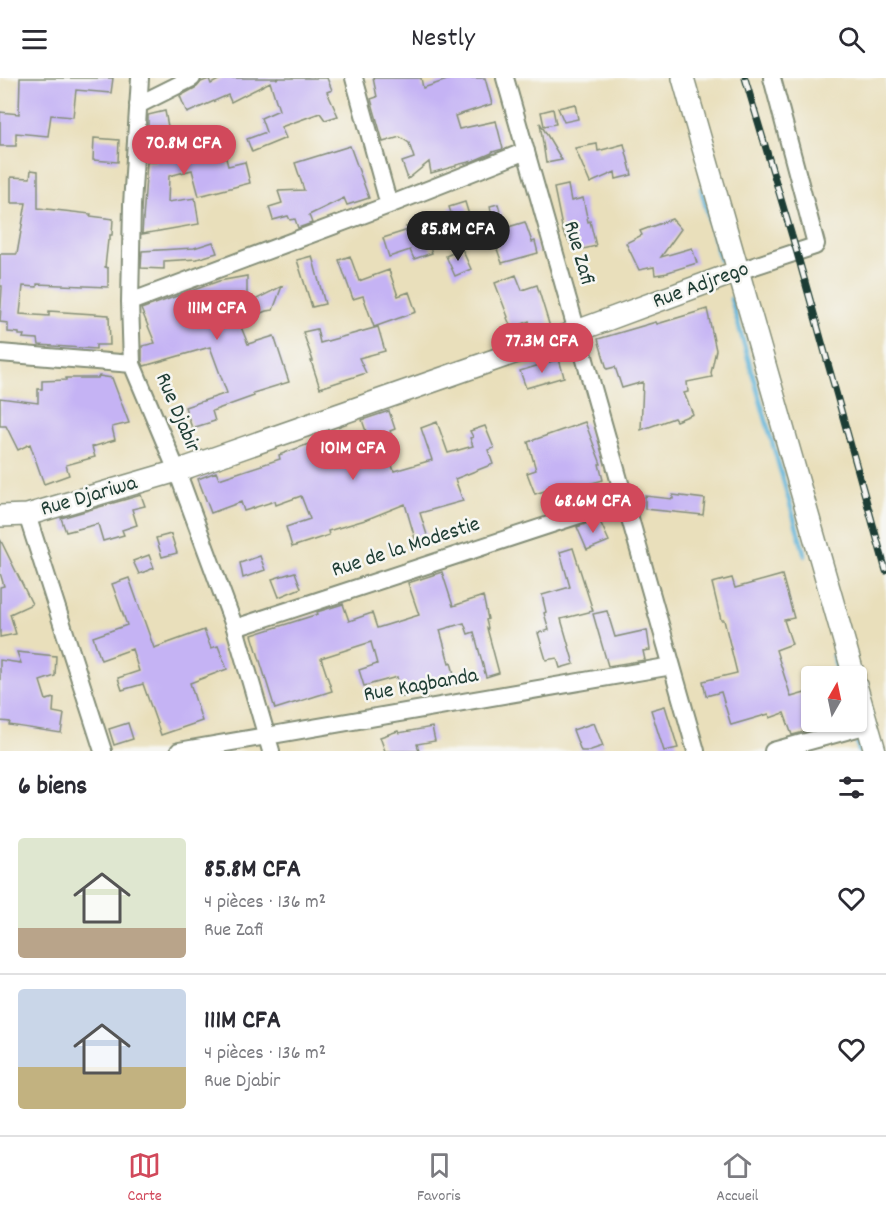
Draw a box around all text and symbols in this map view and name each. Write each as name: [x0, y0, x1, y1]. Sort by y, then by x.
text: Nestly: [411, 20, 475, 59]
icon: menu: [18, 23, 51, 56]
icon: search: [835, 23, 868, 56]
pin: 70.8M CFA: [115, 125, 253, 176]
text: 70.8M CFA: [146, 130, 222, 158]
pin: 85.8M CFA: [389, 211, 527, 262]
text: 85.8M CFA: [421, 216, 495, 244]
street label: Rue Zafi: [554, 217, 602, 289]
street label: Rue Adjrego: [649, 254, 753, 318]
pin: 111M CFA: [155, 290, 279, 341]
text: 111M CFA: [187, 295, 247, 323]
pin: 77.3M CFA: [473, 323, 611, 374]
text: 77.3M CFA: [505, 328, 579, 356]
street label: Rue Djabir: [146, 368, 208, 459]
pin: 101M CFA: [291, 430, 415, 481]
text: 101M CFA: [320, 435, 386, 463]
street label: Rue Djariwa: [37, 468, 142, 526]
pin: 68.6M CFA: [524, 483, 662, 534]
text: 68.6M CFA: [555, 488, 631, 516]
street label: Rue de la Modestie: [328, 509, 484, 587]
street label: Rue Kagbanda: [361, 661, 481, 711]
north arrow: [801, 666, 867, 732]
map controls: [801, 666, 867, 732]
text: 6 biens: [18, 769, 87, 806]
icon: filters: [835, 771, 868, 804]
text: 85.8M CFA: [204, 852, 301, 889]
icon: home: [66, 862, 138, 934]
icon: heart: [835, 882, 868, 915]
text: 4 pièces · 136 m²: [204, 889, 326, 917]
text: Rue Zafi: [204, 917, 263, 945]
text: 111M CFA: [204, 1003, 281, 1040]
icon: home: [66, 1013, 138, 1085]
icon: heart: [835, 1033, 868, 1066]
text: 4 pièces · 136 m²: [204, 1040, 326, 1068]
text: Rue Djabir: [204, 1068, 280, 1096]
tab: Carte: [128, 1149, 162, 1208]
tab: Favoris: [417, 1149, 461, 1208]
tab: Accueil: [716, 1149, 758, 1208]

